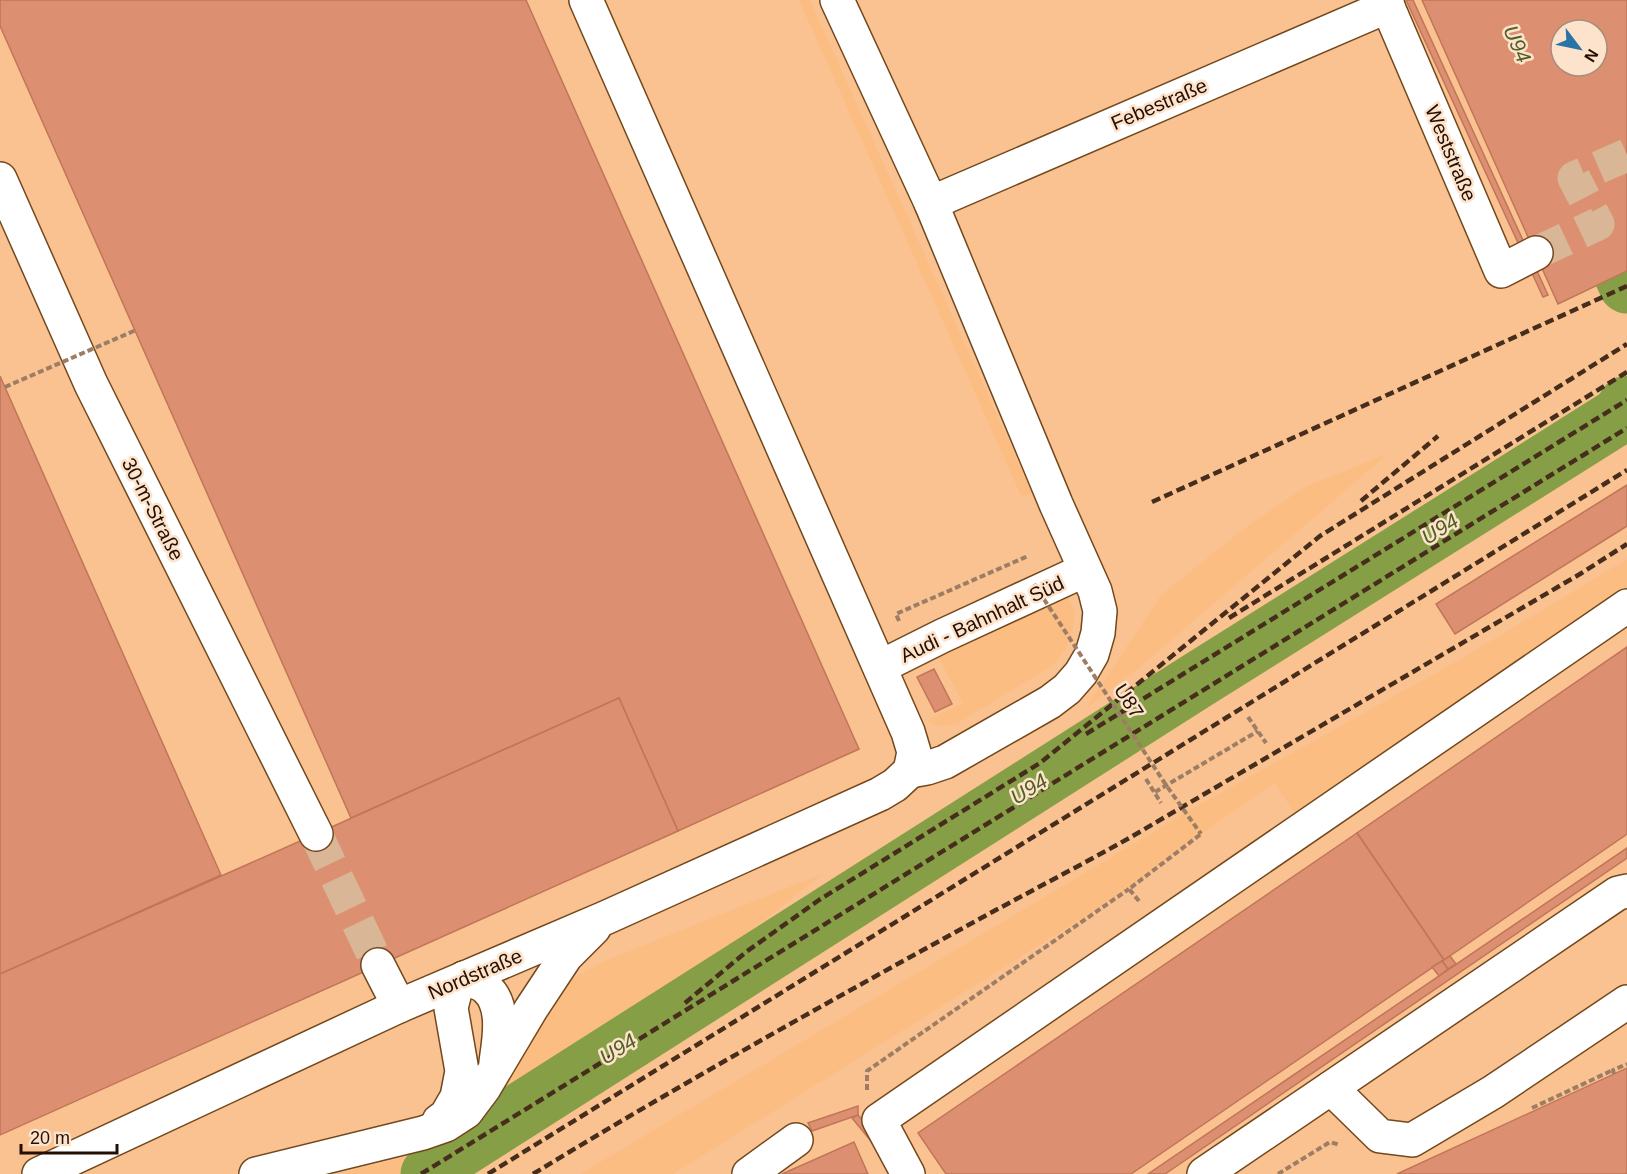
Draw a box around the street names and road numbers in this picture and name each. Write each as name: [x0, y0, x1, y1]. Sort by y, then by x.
street label: Febestraße: [1108, 74, 1210, 134]
street label: Weststraße: [1421, 102, 1481, 204]
street label: 30-m-Straße: [118, 454, 188, 564]
street label: Audi - Bahnhalt Süd: [897, 571, 1067, 667]
street label: U87: [1110, 680, 1148, 722]
street label: Nordstraße: [425, 944, 525, 1004]

